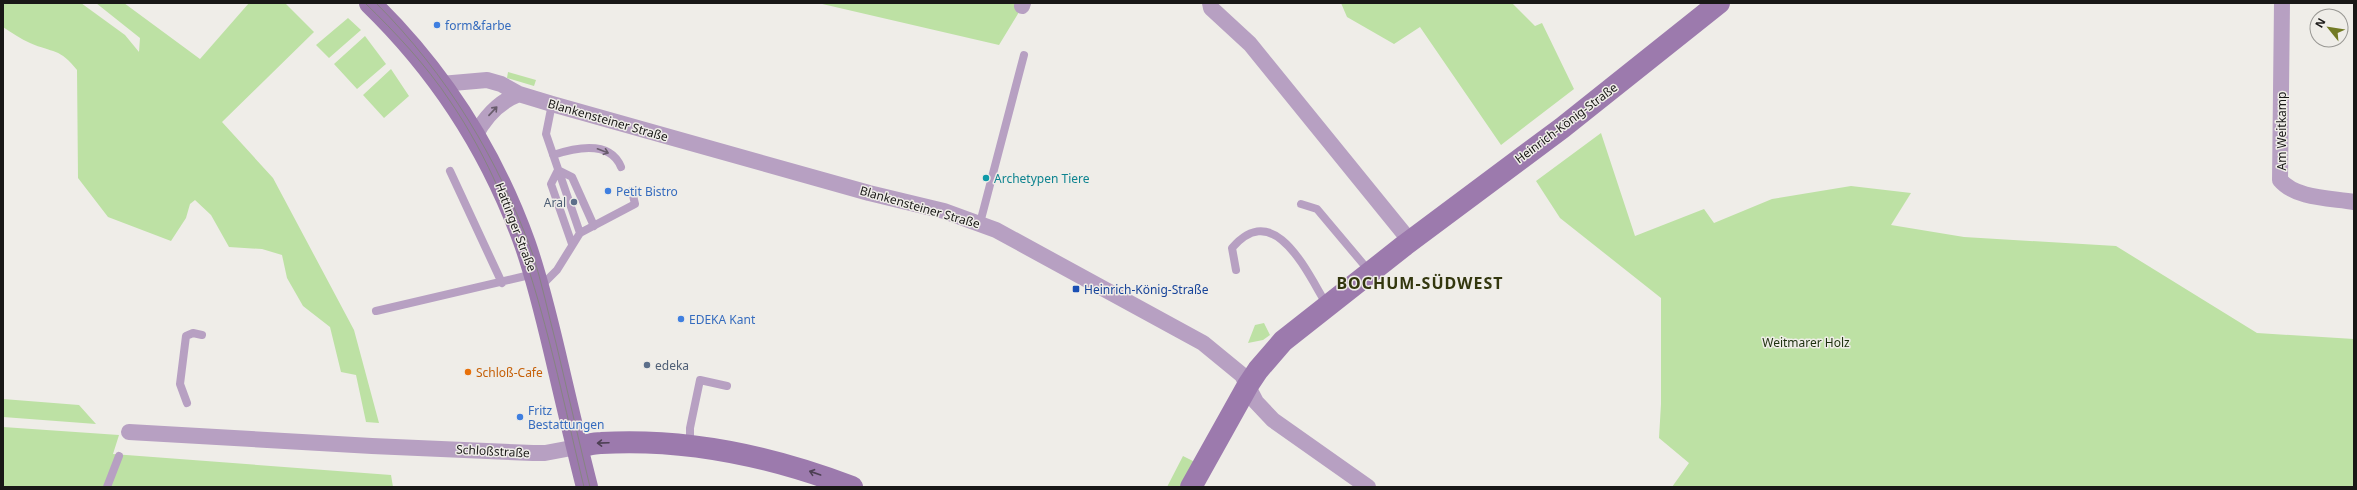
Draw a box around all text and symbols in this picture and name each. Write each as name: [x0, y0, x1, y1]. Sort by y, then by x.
north arrow: [2309, 8, 2349, 48]
text: N: [2311, 15, 2329, 30]
place label: form&farbe: [445, 17, 512, 34]
marker: form&farbe: [432, 20, 442, 30]
street label: Heinrich-König-Straße: [1511, 79, 1621, 167]
street label: Am Weitkamp: [2273, 92, 2290, 170]
street label: Blankensteiner Straße: [546, 95, 670, 145]
one-way arrow: [488, 105, 497, 116]
one-way arrow: [596, 148, 608, 156]
place label: Archetypen Tiere: [994, 170, 1090, 187]
marker: Archetypen Tiere: [981, 173, 991, 183]
street label: Hattinger Straße: [491, 180, 541, 274]
street label: Blankensteiner Straße: [858, 182, 982, 232]
place label: Petit Bistro: [616, 183, 678, 200]
marker: Petit Bistro: [603, 186, 613, 196]
place label: Aral: [544, 194, 566, 211]
marker: Aral: [569, 197, 579, 207]
district label: BOCHUM-SÜDWEST: [1336, 272, 1504, 294]
place label: Heinrich-König-Straße: [1084, 281, 1209, 298]
marker: Heinrich-König-Straße: [1071, 284, 1081, 294]
place label: EDEKA Kant: [689, 311, 756, 328]
marker: EDEKA Kant: [676, 314, 686, 324]
park label: Weitmarer Holz: [1762, 334, 1850, 351]
place label: edeka: [655, 357, 689, 374]
marker: edeka: [642, 360, 652, 370]
place label: Schloß-Cafe: [476, 364, 543, 381]
marker: Schloß-Cafe: [463, 367, 473, 377]
place label: Fritz Bestattungen: [528, 402, 604, 433]
marker: Fritz Bestattungen: [515, 412, 525, 422]
one-way arrow: [597, 440, 610, 447]
street label: Schloßstraße: [456, 441, 530, 461]
one-way arrow: [810, 469, 822, 477]

